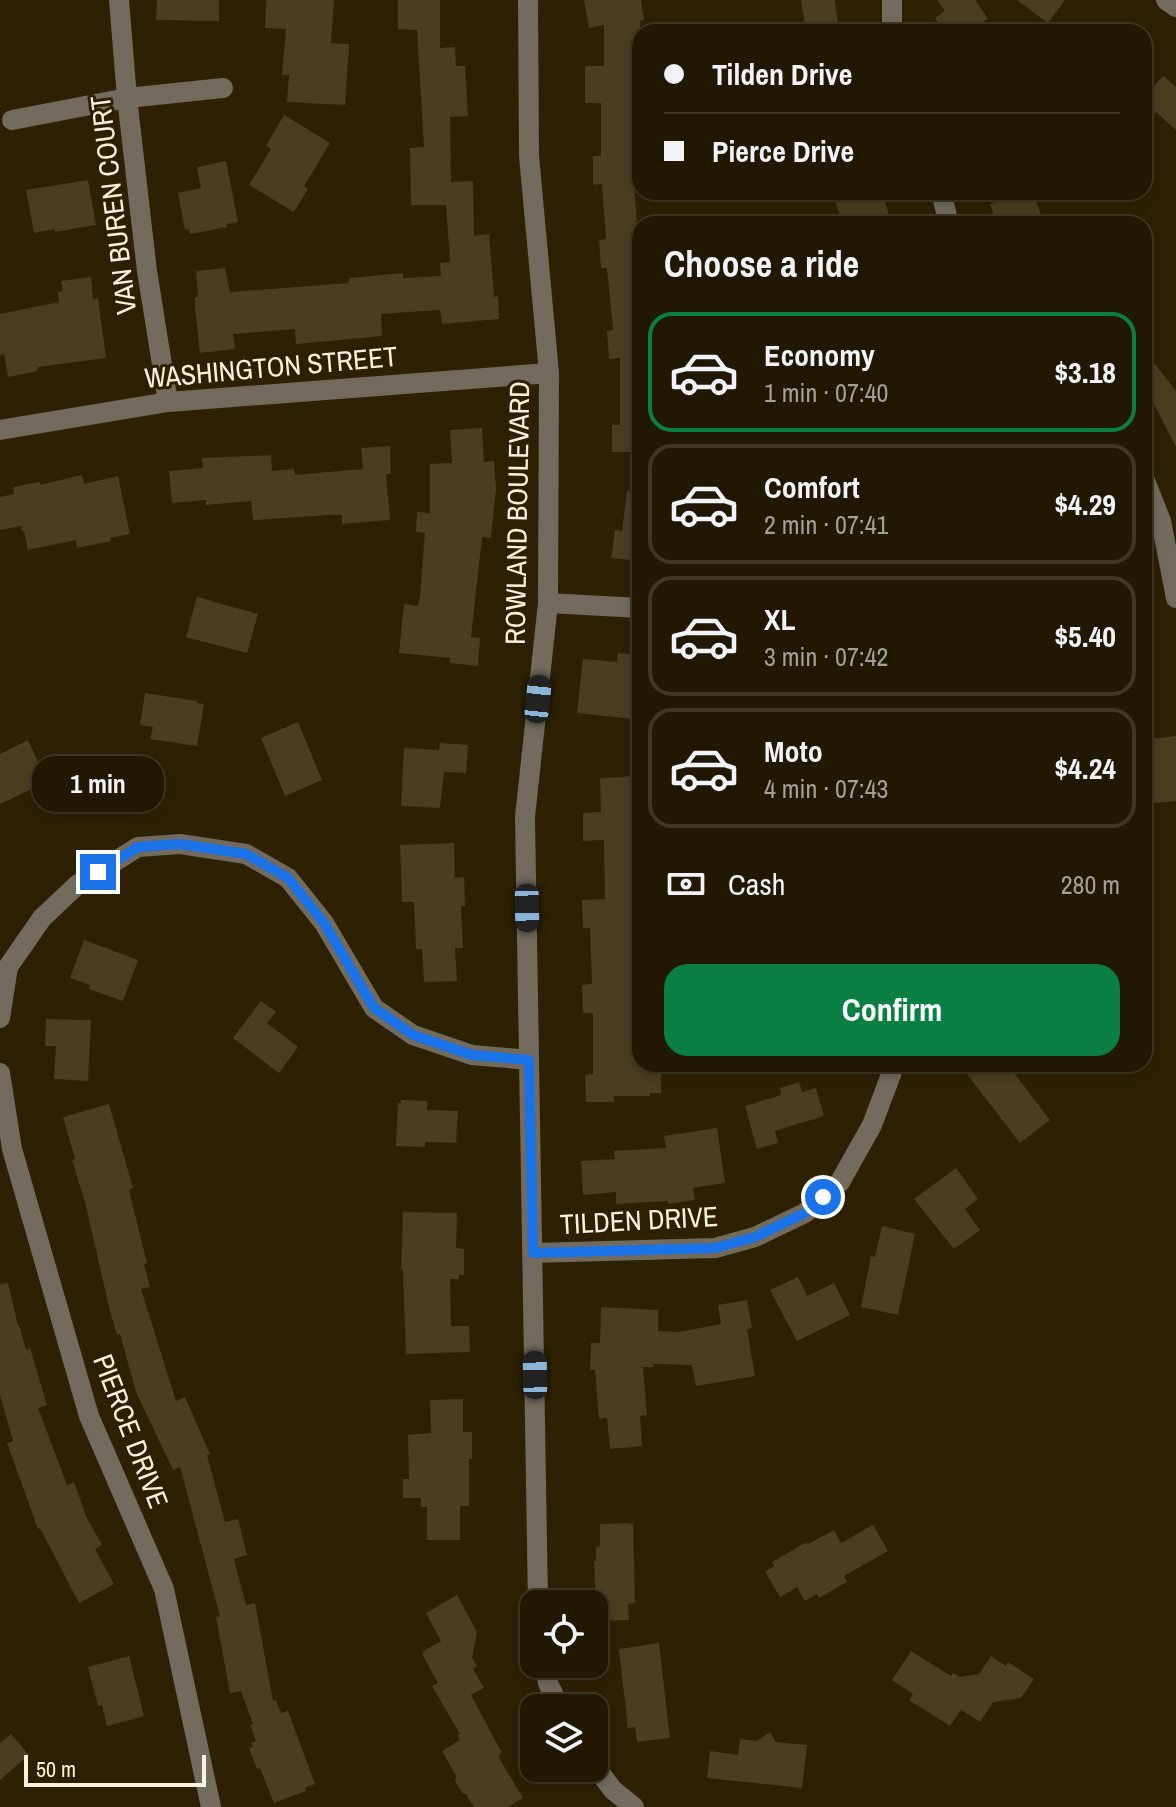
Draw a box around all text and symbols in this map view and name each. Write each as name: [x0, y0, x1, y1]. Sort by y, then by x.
text: Tilden Drive: [712, 54, 852, 94]
street label: VAN BUREN COURT: [81, 94, 145, 316]
text: Pierce Drive: [712, 131, 854, 171]
text: Choose a ride: [664, 240, 859, 288]
text: Economy: [764, 335, 875, 375]
icon: car: [668, 336, 740, 408]
street label: WASHINGTON STREET: [143, 337, 399, 397]
text: $3.18: [1054, 352, 1116, 392]
text: 1 min · 07:40: [764, 375, 888, 410]
street label: ROWLAND BOULEVARD: [496, 381, 538, 645]
text: Comfort: [764, 467, 860, 507]
icon: car: [668, 468, 740, 540]
text: $4.29: [1054, 484, 1116, 524]
text: 2 min · 07:41: [764, 507, 888, 542]
text: XL: [764, 599, 795, 639]
icon: car: [668, 600, 740, 672]
text: $5.40: [1054, 616, 1116, 656]
text: 3 min · 07:42: [764, 639, 888, 674]
car: [524, 674, 552, 724]
text: Moto: [764, 731, 823, 771]
icon: car: [668, 732, 740, 804]
text: $4.24: [1054, 748, 1116, 788]
callout: 1 min: [32, 756, 164, 812]
text: 1 min: [70, 766, 126, 801]
text: 4 min · 07:43: [764, 771, 888, 806]
route end: [80, 854, 116, 890]
icon: cash: [664, 862, 708, 906]
text: Cash: [728, 864, 785, 904]
text: 280 m: [1061, 867, 1120, 902]
car: [515, 884, 539, 932]
button: Confirm: [664, 964, 1120, 1056]
route start: [805, 1179, 841, 1215]
street label: TILDEN DRIVE: [559, 1197, 719, 1243]
street label: PIERCE DRIVE: [84, 1349, 178, 1513]
car: [523, 1351, 547, 1399]
map controls: [520, 1590, 608, 1782]
button: locate: [520, 1590, 608, 1678]
button: layers: [520, 1694, 608, 1782]
scale bar: [24, 1751, 206, 1787]
text: 50 m: [36, 1754, 76, 1784]

